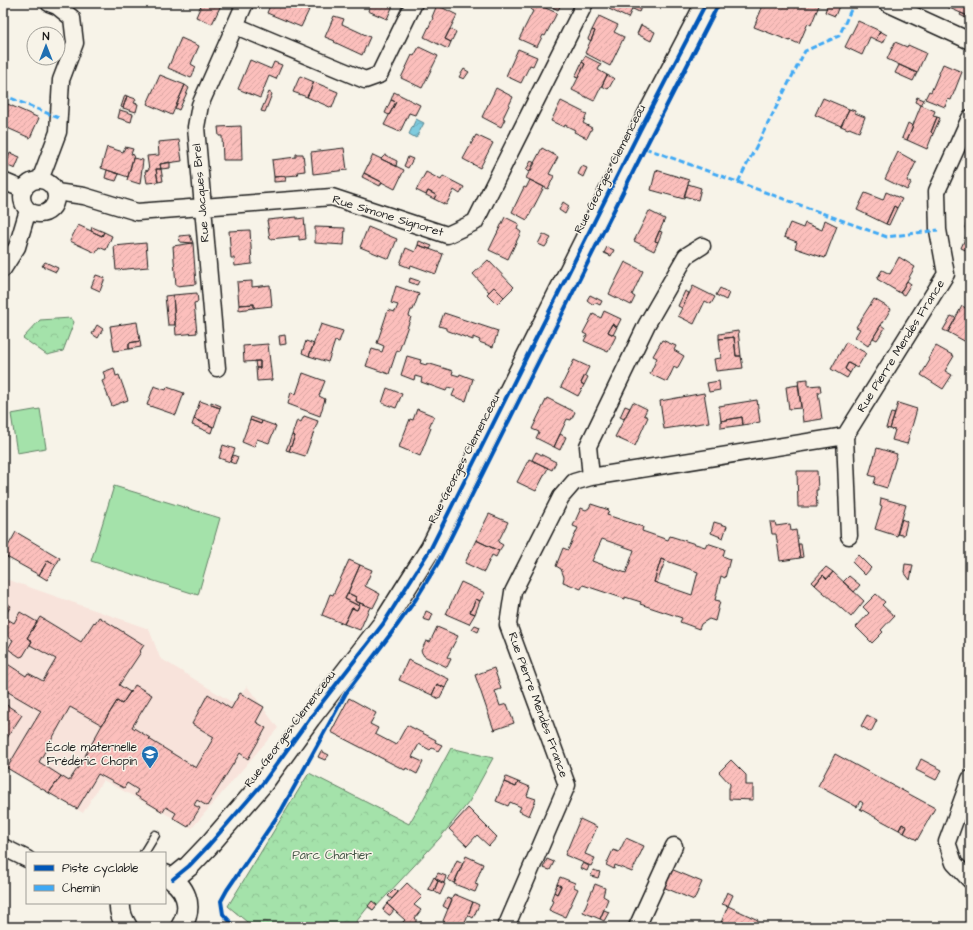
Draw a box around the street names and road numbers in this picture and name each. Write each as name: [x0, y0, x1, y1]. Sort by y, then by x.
street label: Rue Georges Clemenceau: [570, 102, 651, 237]
street label: Rue Jacques Brel: [188, 143, 214, 243]
street label: Rue Simone Signoret: [330, 191, 446, 242]
street label: Rue Pierre Mendès France: [853, 276, 949, 416]
street label: Rue Georges Clemenceau: [424, 392, 505, 527]
street label: Rue Pierre Mendès France: [504, 630, 572, 780]
street label: Rue Georges Clemenceau: [240, 667, 341, 792]

